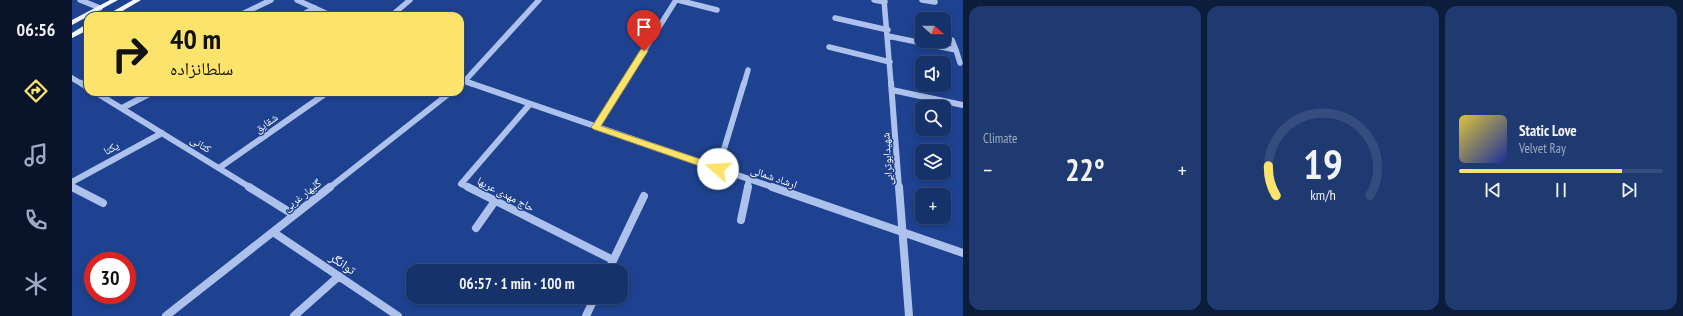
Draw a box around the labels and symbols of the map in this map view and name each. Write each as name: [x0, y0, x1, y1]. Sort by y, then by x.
pin: [627, 10, 661, 51]
north arrow: [915, 12, 951, 48]
street label: شقایق: [252, 110, 280, 136]
street label: کتانی: [188, 132, 214, 156]
street label: شهیدابوترابی: [878, 132, 896, 186]
street label: یکتا: [101, 138, 122, 158]
position arrow: [697, 148, 739, 190]
street label: ارشاد شمالی: [749, 163, 799, 191]
street label: حاج مهدی عربها: [475, 174, 537, 214]
street label: گلبهار غربی: [280, 175, 324, 214]
street label: توانگر: [325, 248, 359, 279]
speed limit sign: 30: [84, 252, 136, 304]

